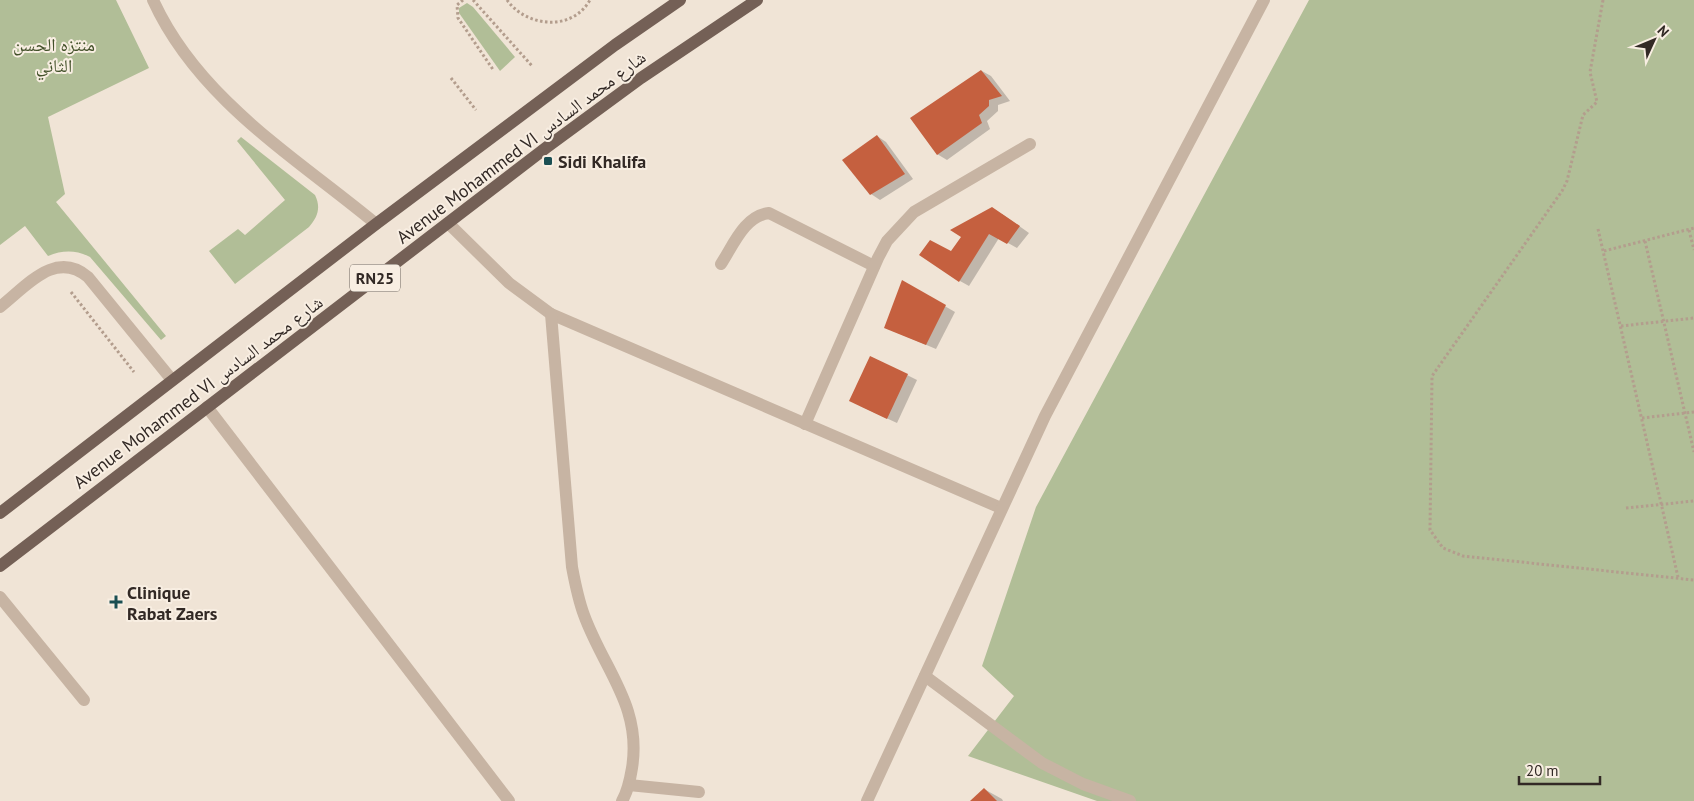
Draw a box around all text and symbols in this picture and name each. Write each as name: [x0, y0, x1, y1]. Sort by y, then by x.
north arrow: [1629, 15, 1679, 65]
text: N: [1654, 21, 1673, 41]
park label: منتزه الحسن الثاني: [13, 33, 95, 80]
street label: Avenue Mohammed VI شارع محمد السادس: [392, 46, 650, 248]
place label: Sidi Khalifa: [558, 150, 646, 173]
marker: Sidi Khalifa: [542, 155, 554, 167]
road number: RN25: [350, 264, 400, 292]
street label: Avenue Mohammed VI شارع محمد السادس: [69, 291, 327, 493]
place label: Clinique Rabat Zaers: [127, 581, 218, 625]
marker: Clinique Rabat Zaers: [109, 595, 123, 609]
scale bar: [1519, 754, 1600, 786]
text: 20 m: [1526, 761, 1559, 780]

